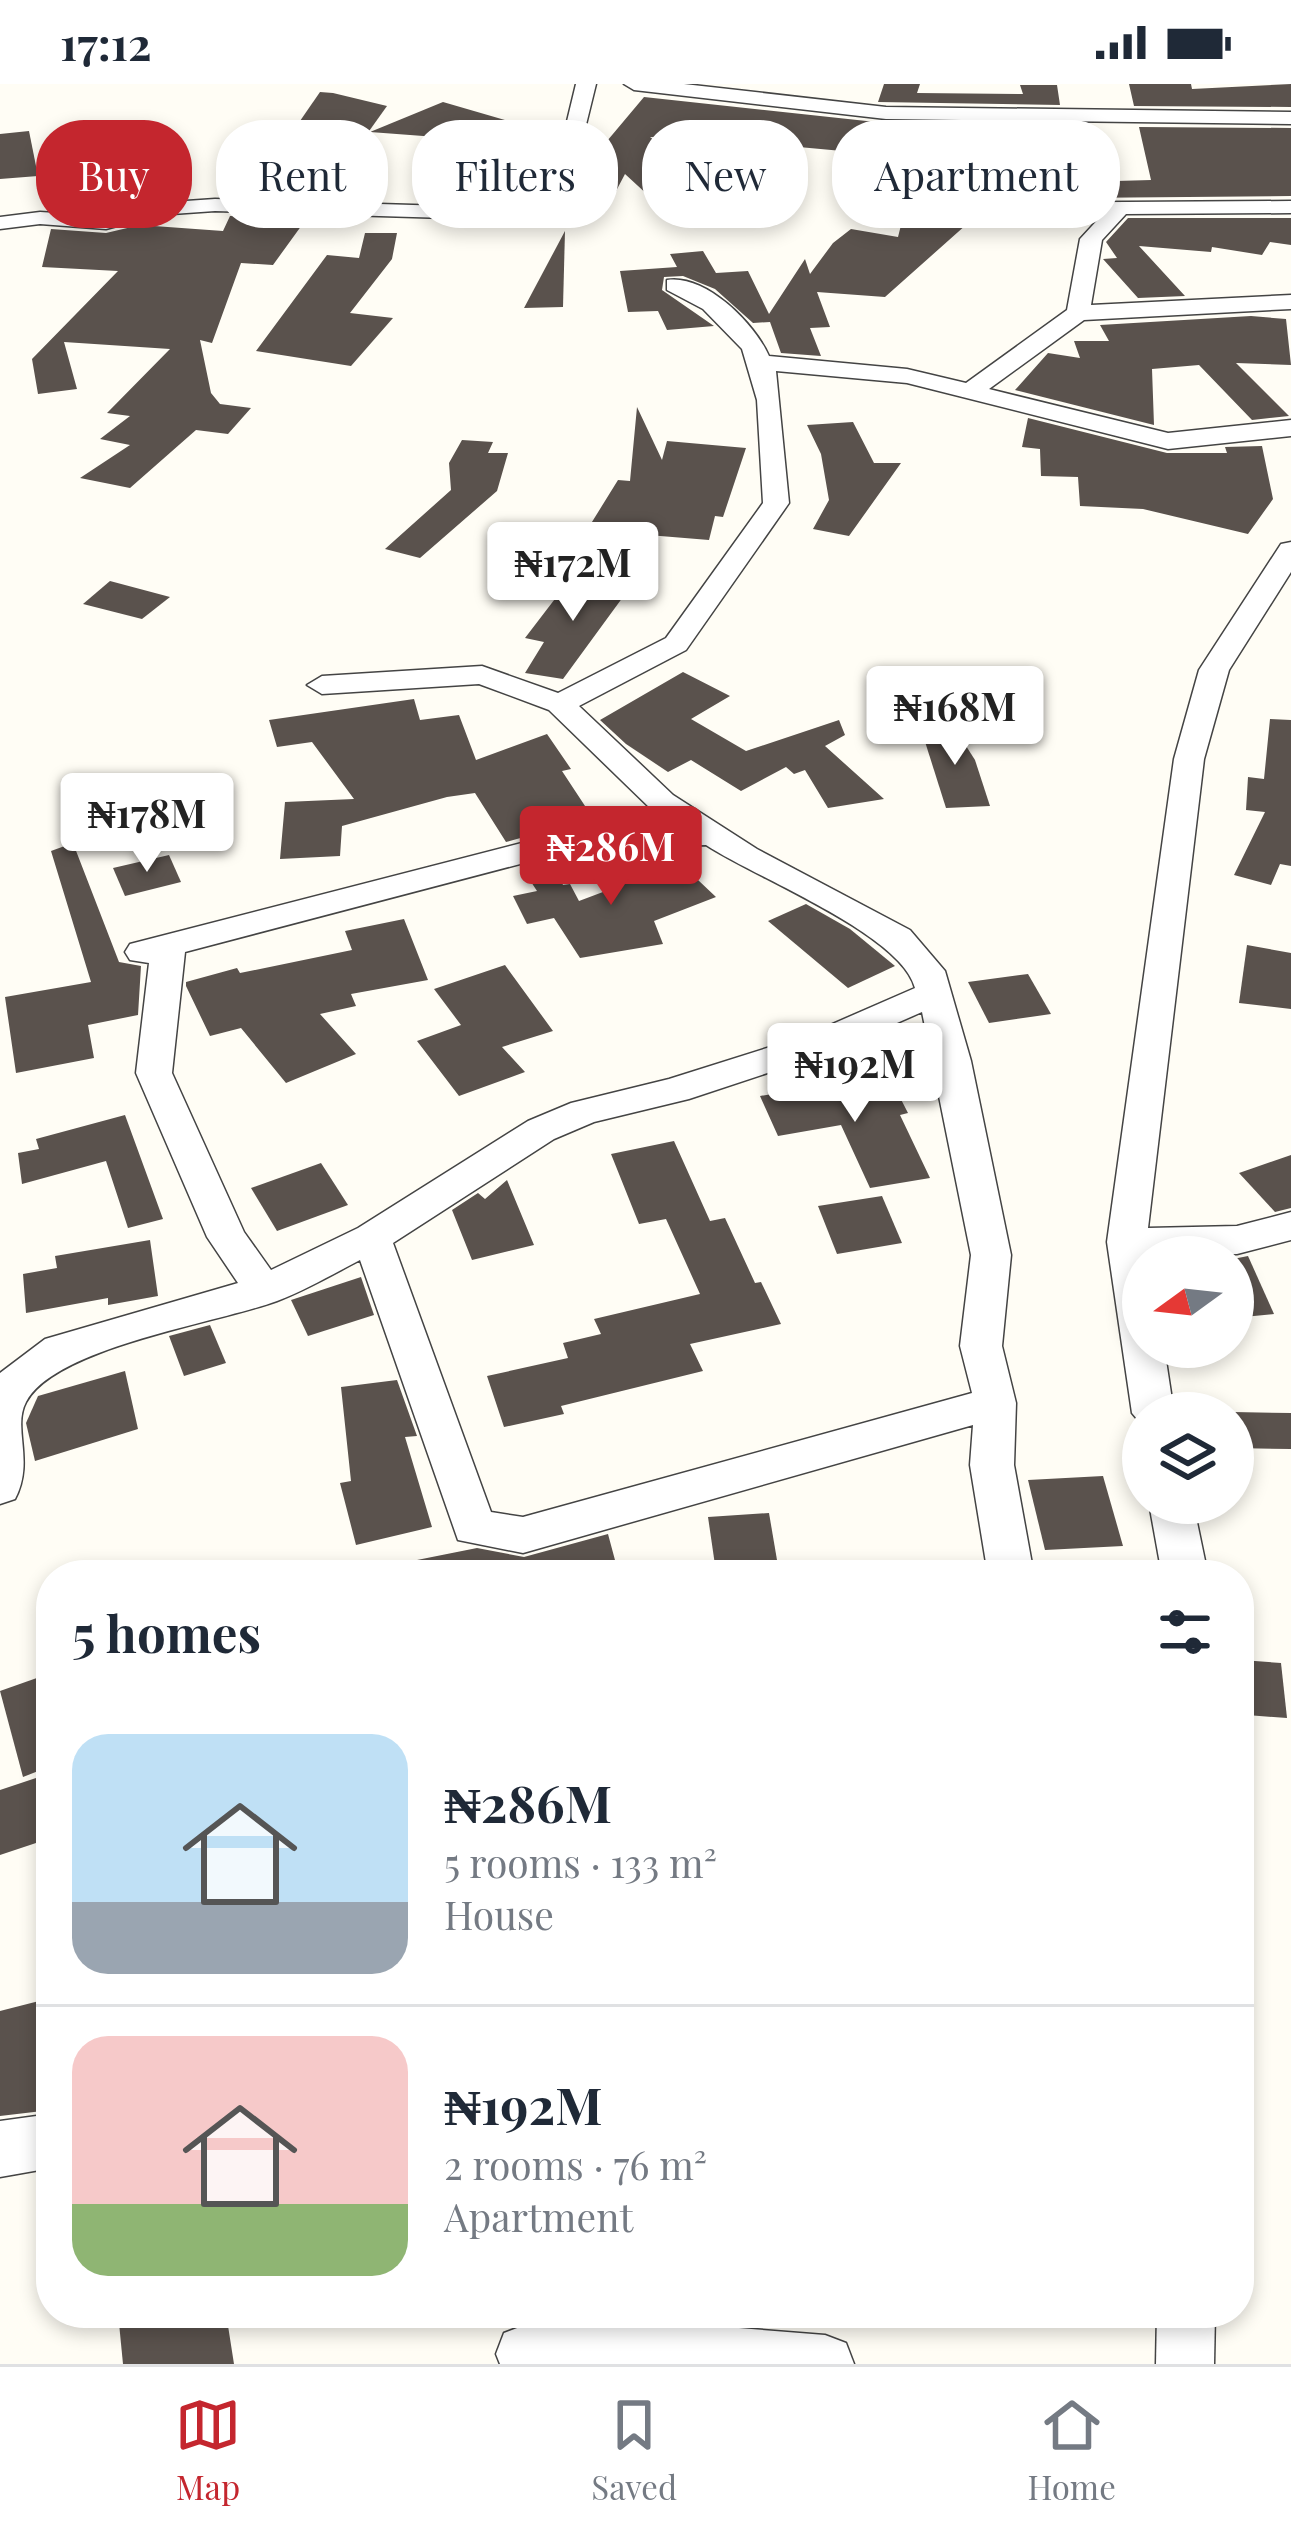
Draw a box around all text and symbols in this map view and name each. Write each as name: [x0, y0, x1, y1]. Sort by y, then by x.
text: 17:12: [60, 12, 152, 72]
chip: Buy: [36, 120, 192, 228]
chip: Rent: [216, 120, 388, 228]
chip: Filters: [412, 120, 618, 228]
chip: New: [642, 120, 808, 228]
chip: Apartment: [832, 120, 1120, 228]
pin: ₦172M: [489, 522, 657, 624]
text: ₦172M: [514, 535, 632, 587]
pin: ₦168M: [871, 666, 1039, 768]
text: ₦168M: [893, 679, 1017, 731]
pin: ₦178M: [63, 773, 231, 875]
text: ₦178M: [88, 786, 206, 838]
pin: ₦286M: [527, 806, 695, 908]
text: ₦286M: [547, 819, 675, 871]
pin: ₦192M: [771, 1023, 939, 1125]
text: ₦192M: [794, 1036, 916, 1088]
north arrow: [1122, 1236, 1254, 1368]
map controls: [1122, 1236, 1254, 1524]
button: layers: [1122, 1392, 1254, 1524]
text: 5 homes: [72, 1598, 261, 1666]
icon: filters: [1152, 1599, 1218, 1665]
text: ₦286M: [444, 1768, 612, 1836]
icon: home: [168, 1782, 312, 1926]
text: 5 rooms · 133 m²: [444, 1836, 717, 1888]
text: House: [444, 1888, 554, 1940]
text: ₦192M: [444, 2070, 603, 2138]
icon: home: [168, 2084, 312, 2228]
text: 2 rooms · 76 m²: [444, 2138, 707, 2190]
text: Apartment: [444, 2190, 633, 2242]
tab: Map: [175, 2392, 241, 2508]
tab: Saved: [591, 2392, 677, 2508]
tab: Home: [1027, 2392, 1116, 2508]

